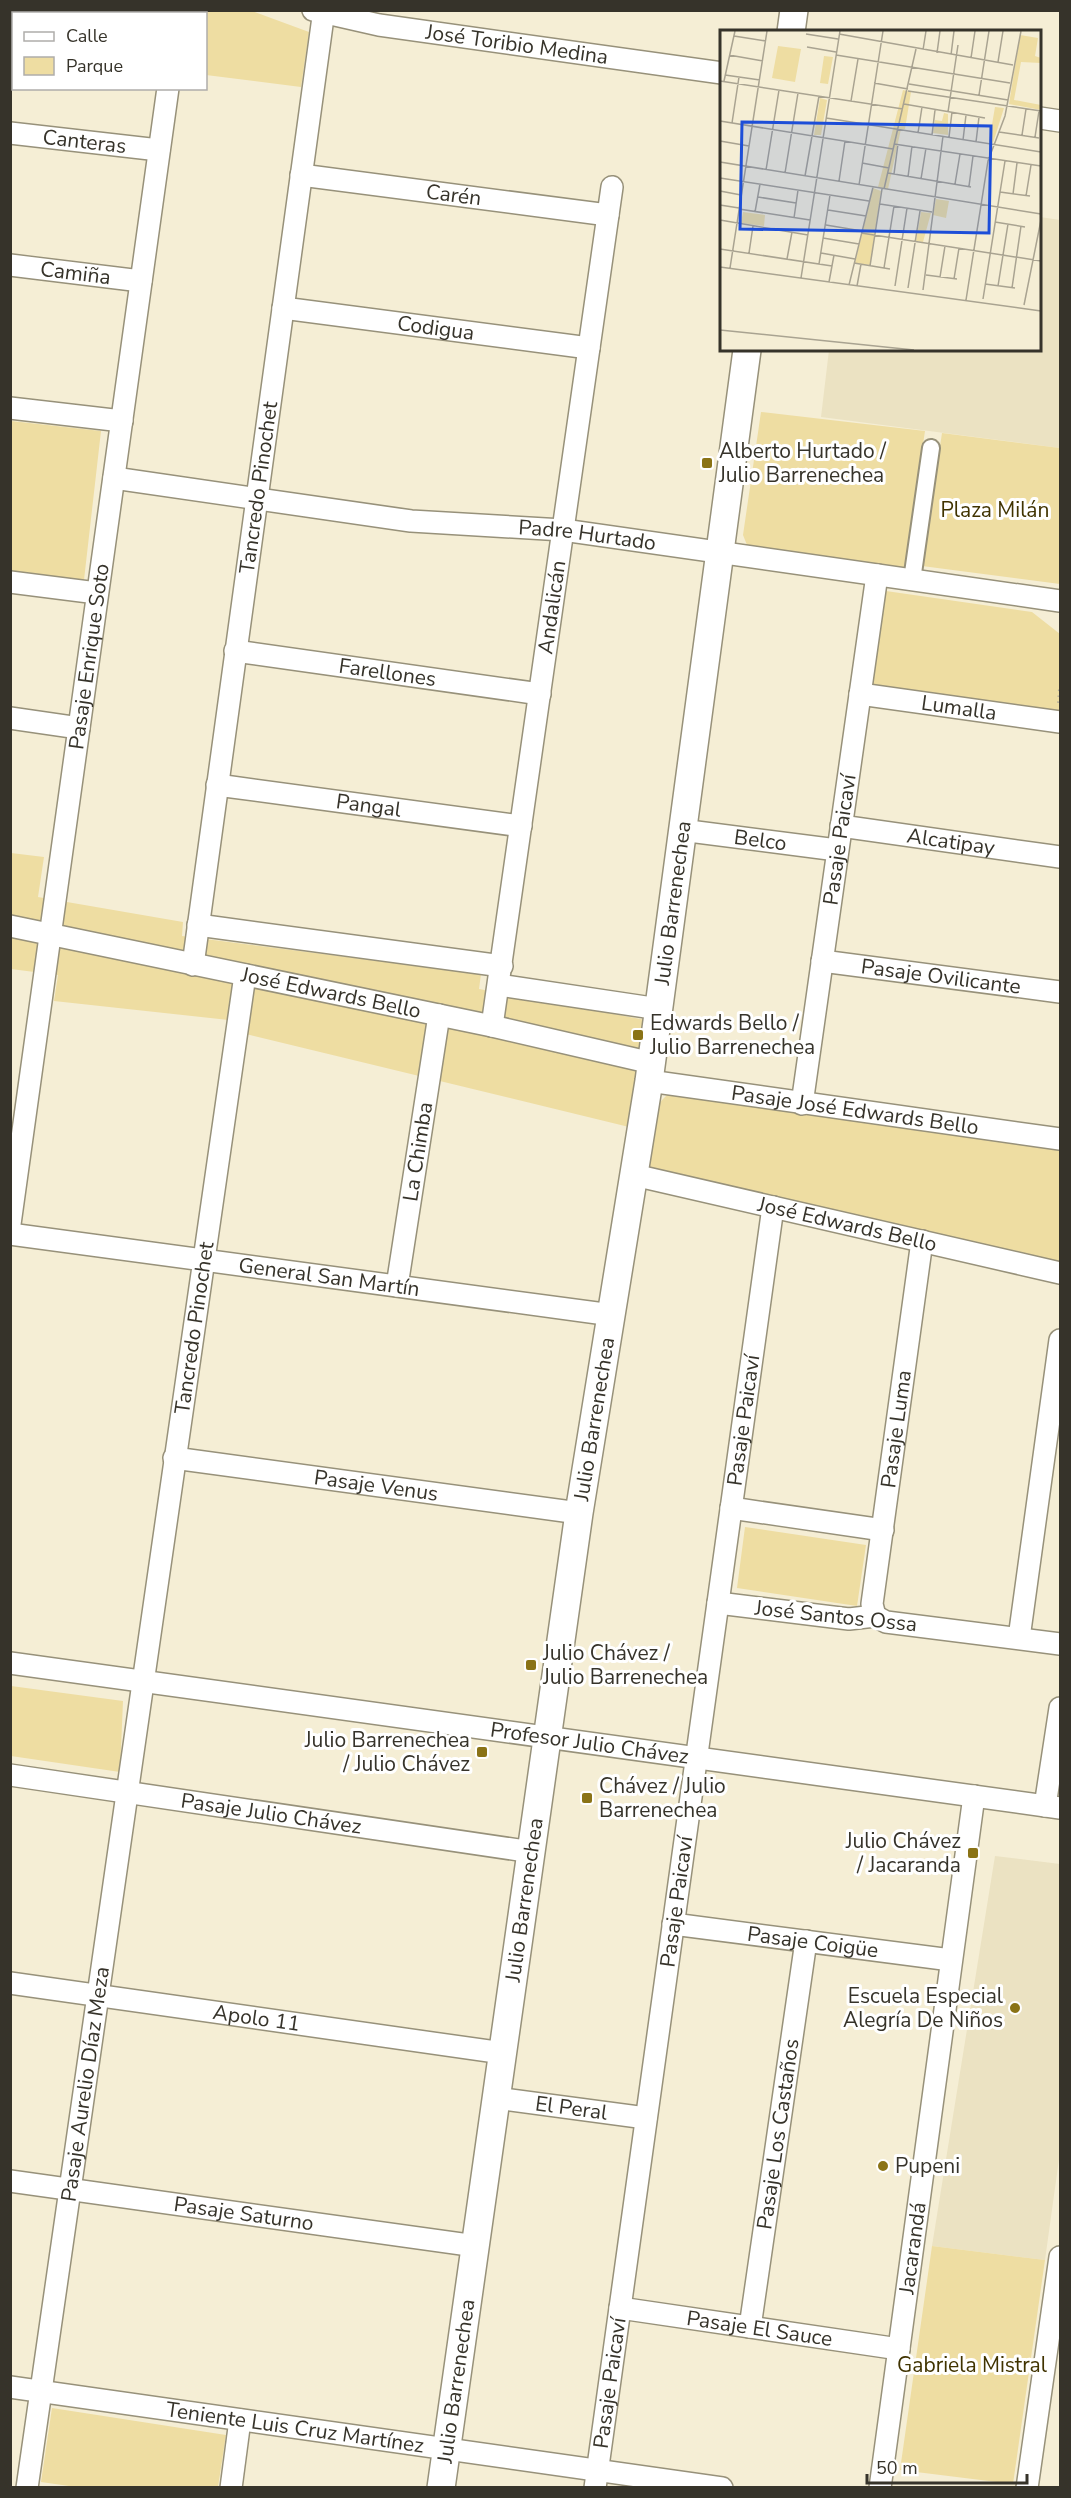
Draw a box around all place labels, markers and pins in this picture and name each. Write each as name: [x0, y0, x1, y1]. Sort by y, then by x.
place label: Alberto Hurtado / Julio Barrenechea: [718, 437, 887, 489]
marker: Alberto Hurtado / Julio Barrenechea: [700, 456, 714, 470]
place label: Edwards Bello / Julio Barrenechea: [649, 1009, 815, 1061]
marker: Edwards Bello / Julio Barrenechea: [631, 1028, 645, 1042]
place label: Julio Chávez / Julio Barrenechea: [542, 1639, 708, 1691]
marker: Julio Chávez / Julio Barrenechea: [524, 1658, 538, 1672]
place label: Julio Barrenechea / Julio Chávez: [304, 1726, 470, 1778]
marker: Julio Barrenechea / Julio Chávez: [475, 1745, 489, 1759]
place label: Chávez / Julio Barrenechea: [599, 1772, 726, 1824]
marker: Chávez / Julio Barrenechea: [580, 1791, 594, 1805]
place label: Julio Chávez / Jacaranda: [845, 1827, 961, 1879]
marker: Julio Chávez / Jacaranda: [966, 1846, 980, 1860]
place label: Escuela Especial Alegría De Niños: [843, 1982, 1004, 2034]
marker: Escuela Especial Alegría De Niños: [1008, 2001, 1022, 2015]
place label: Pupeni: [895, 2152, 960, 2180]
marker: Pupeni: [876, 2159, 890, 2173]

